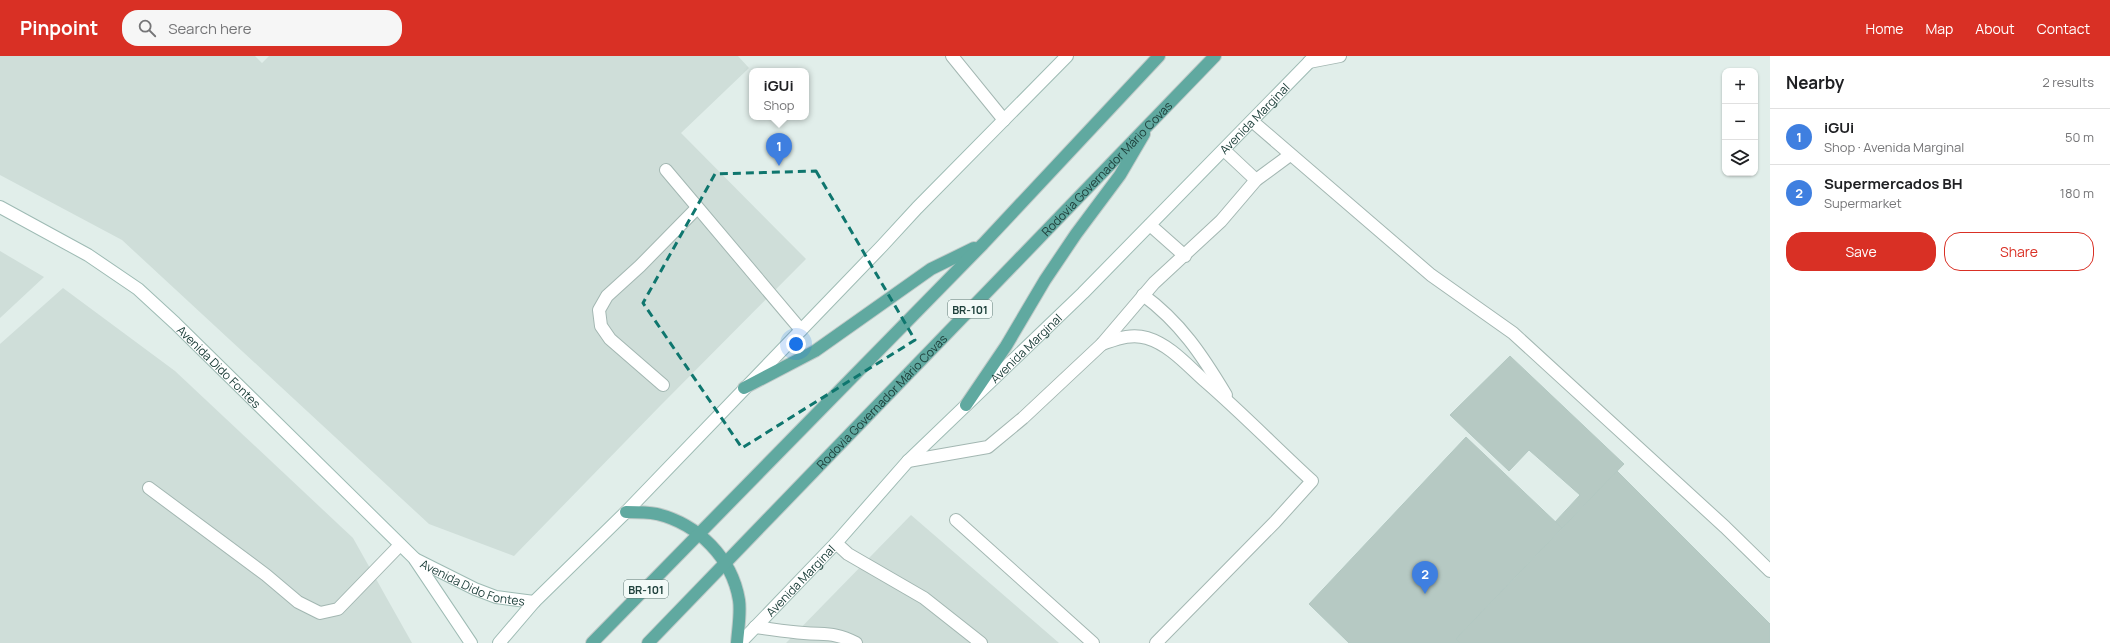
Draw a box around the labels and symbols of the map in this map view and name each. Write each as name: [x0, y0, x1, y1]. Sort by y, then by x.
street label: Avenida Marginal: [1215, 79, 1293, 157]
street label: Rodovia Governador Mário Covas: [1037, 97, 1176, 240]
pin: 1: [766, 133, 792, 166]
road number: BR-101: [948, 300, 992, 318]
street label: Avenida Marginal: [986, 309, 1065, 386]
street label: Avenida Dido Fontes: [174, 321, 265, 412]
street label: Rodovia Governador Mário Covas: [812, 330, 951, 473]
your location: [786, 334, 806, 354]
street label: Avenida Marginal: [762, 541, 839, 620]
street label: Avenida Dido Fontes: [418, 555, 526, 609]
pin: 2: [1412, 561, 1438, 594]
road number: BR-101: [624, 580, 668, 598]

